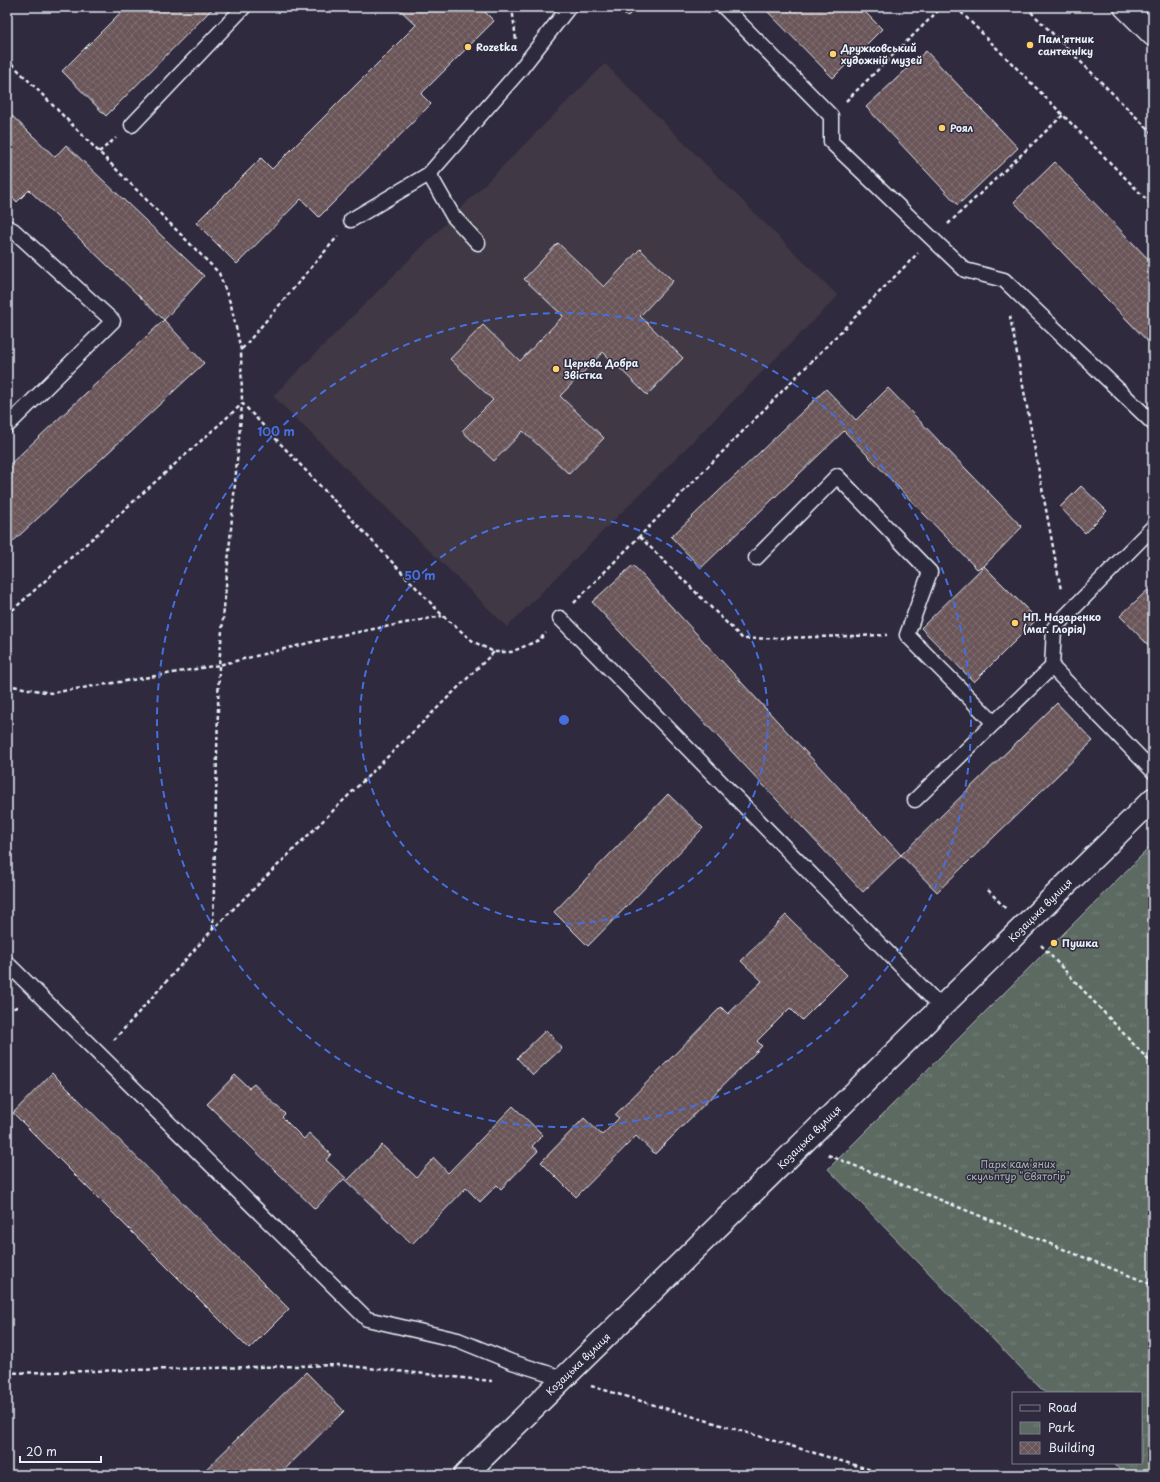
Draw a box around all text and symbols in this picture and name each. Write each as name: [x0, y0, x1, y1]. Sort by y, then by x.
place label: Пам'ятник сантехніку: [1038, 31, 1094, 59]
place label: Rozetka: [476, 39, 518, 54]
place label: Дружковський художній музей: [840, 40, 922, 68]
marker: Пам'ятник сантехніку: [1025, 40, 1035, 50]
marker: Rozetka: [463, 42, 473, 52]
marker: Дружковський художній музей: [828, 49, 838, 59]
place label: Роял: [950, 120, 974, 135]
marker: Роял: [937, 123, 947, 133]
place label: Церква Добра Звістка: [563, 355, 639, 382]
marker: Церква Добра Звістка: [551, 364, 561, 374]
text: 100 m: [257, 422, 295, 440]
text: 50 m: [404, 566, 436, 584]
place label: НП. Назаренко (маг. Глорія): [1023, 609, 1101, 636]
marker: НП. Назаренко (маг. Глорія): [1010, 618, 1020, 628]
centre of rings: [557, 713, 571, 727]
street label: Козацька вулиця: [1004, 874, 1075, 945]
place label: Пушка: [1062, 935, 1099, 951]
marker: Пушка: [1049, 938, 1059, 948]
street label: Козацька вулиця: [773, 1101, 844, 1172]
park label: Парк кам'яних скульптур "Святогір": [966, 1156, 1070, 1184]
street label: Козацька вулиця: [542, 1329, 613, 1398]
legend: [1012, 1392, 1142, 1464]
text: Road: [1048, 1398, 1077, 1416]
text: Park: [1048, 1418, 1075, 1436]
scale bar: [20, 1438, 101, 1464]
text: Building: [1048, 1438, 1095, 1456]
text: 20 m: [26, 1442, 57, 1460]

